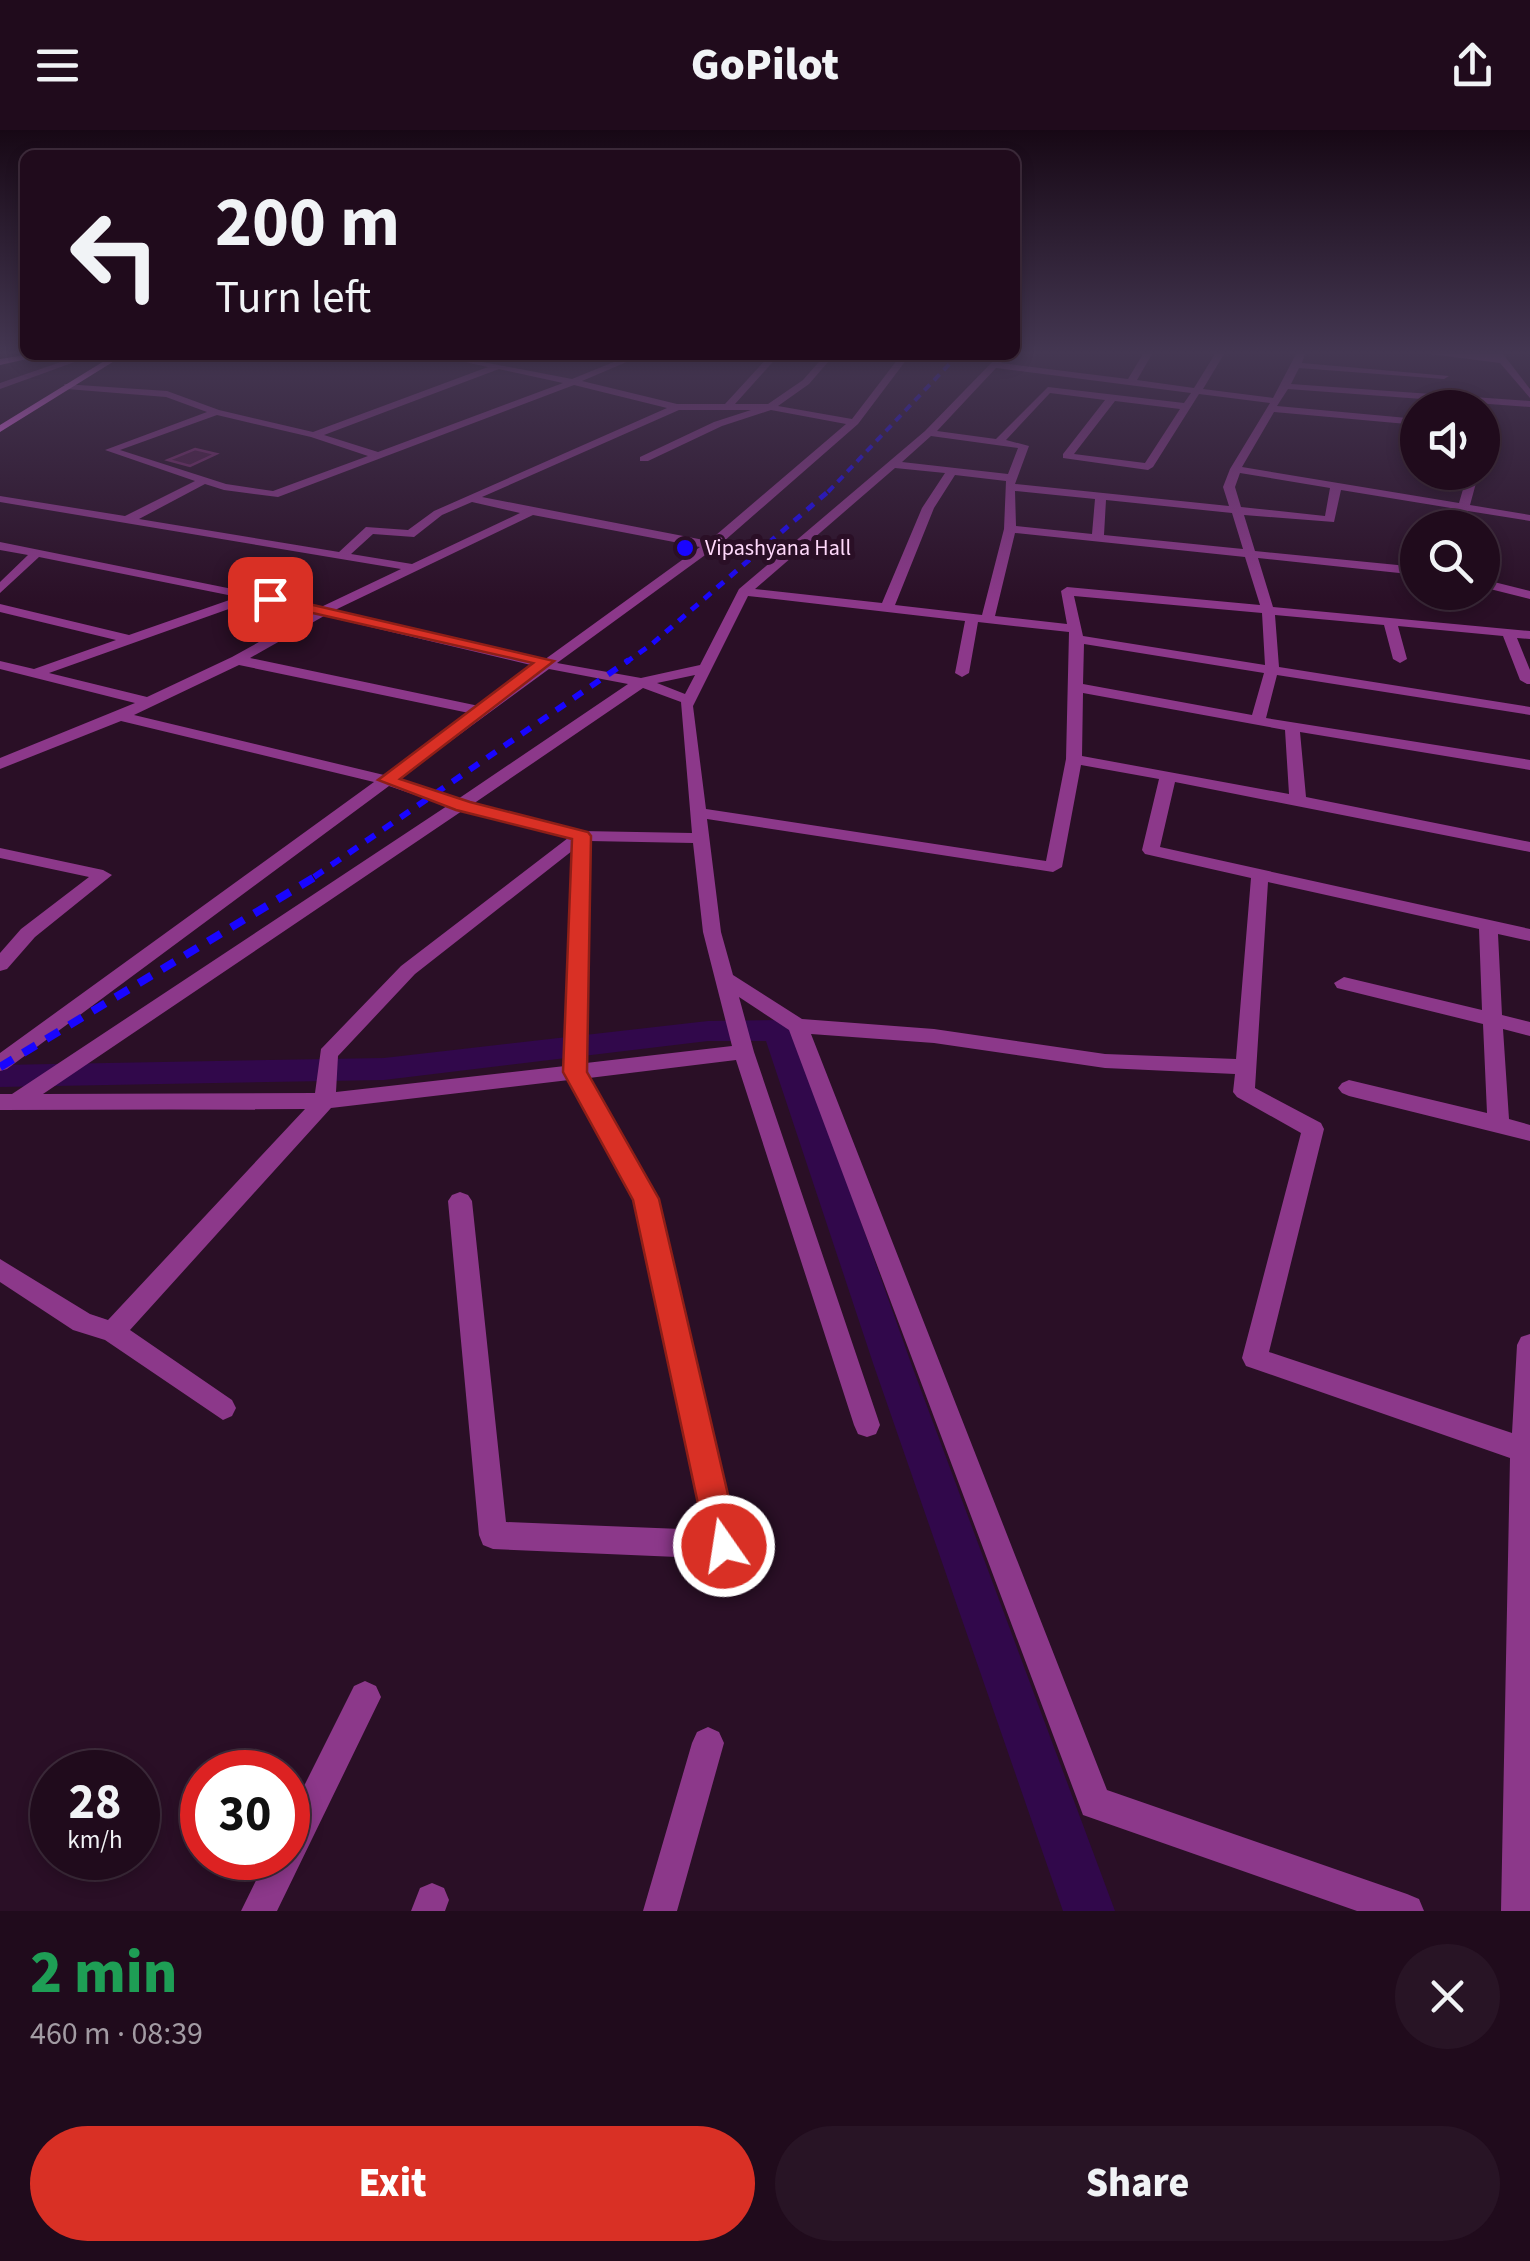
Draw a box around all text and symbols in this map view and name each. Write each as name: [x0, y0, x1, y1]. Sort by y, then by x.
text: GoPilot: [691, 33, 839, 97]
icon: menu: [30, 38, 85, 93]
icon: share: [1445, 38, 1500, 93]
text: 200 m: [215, 173, 400, 273]
icon: left: [50, 190, 180, 320]
text: Turn left: [215, 266, 371, 330]
map controls: [1400, 390, 1500, 610]
button: sound: [1400, 390, 1500, 490]
button: search: [1400, 510, 1500, 610]
place label: Vipashyana Hall: [705, 532, 851, 564]
marker: Vipashyana Hall: [674, 537, 696, 559]
pin: [228, 557, 313, 642]
icon: arrive: [243, 572, 298, 627]
position arrow: [672, 1494, 776, 1598]
speed limit sign: 30: [180, 1750, 310, 1880]
text: 28: [69, 1767, 121, 1838]
text: km/h: [67, 1822, 123, 1858]
text: 2 min: [30, 1931, 177, 2016]
button: close: [1395, 1944, 1500, 2049]
text: 460 m · 08:39: [30, 2011, 203, 2057]
button: Exit: [30, 2126, 755, 2241]
button: Share: [775, 2126, 1500, 2241]

